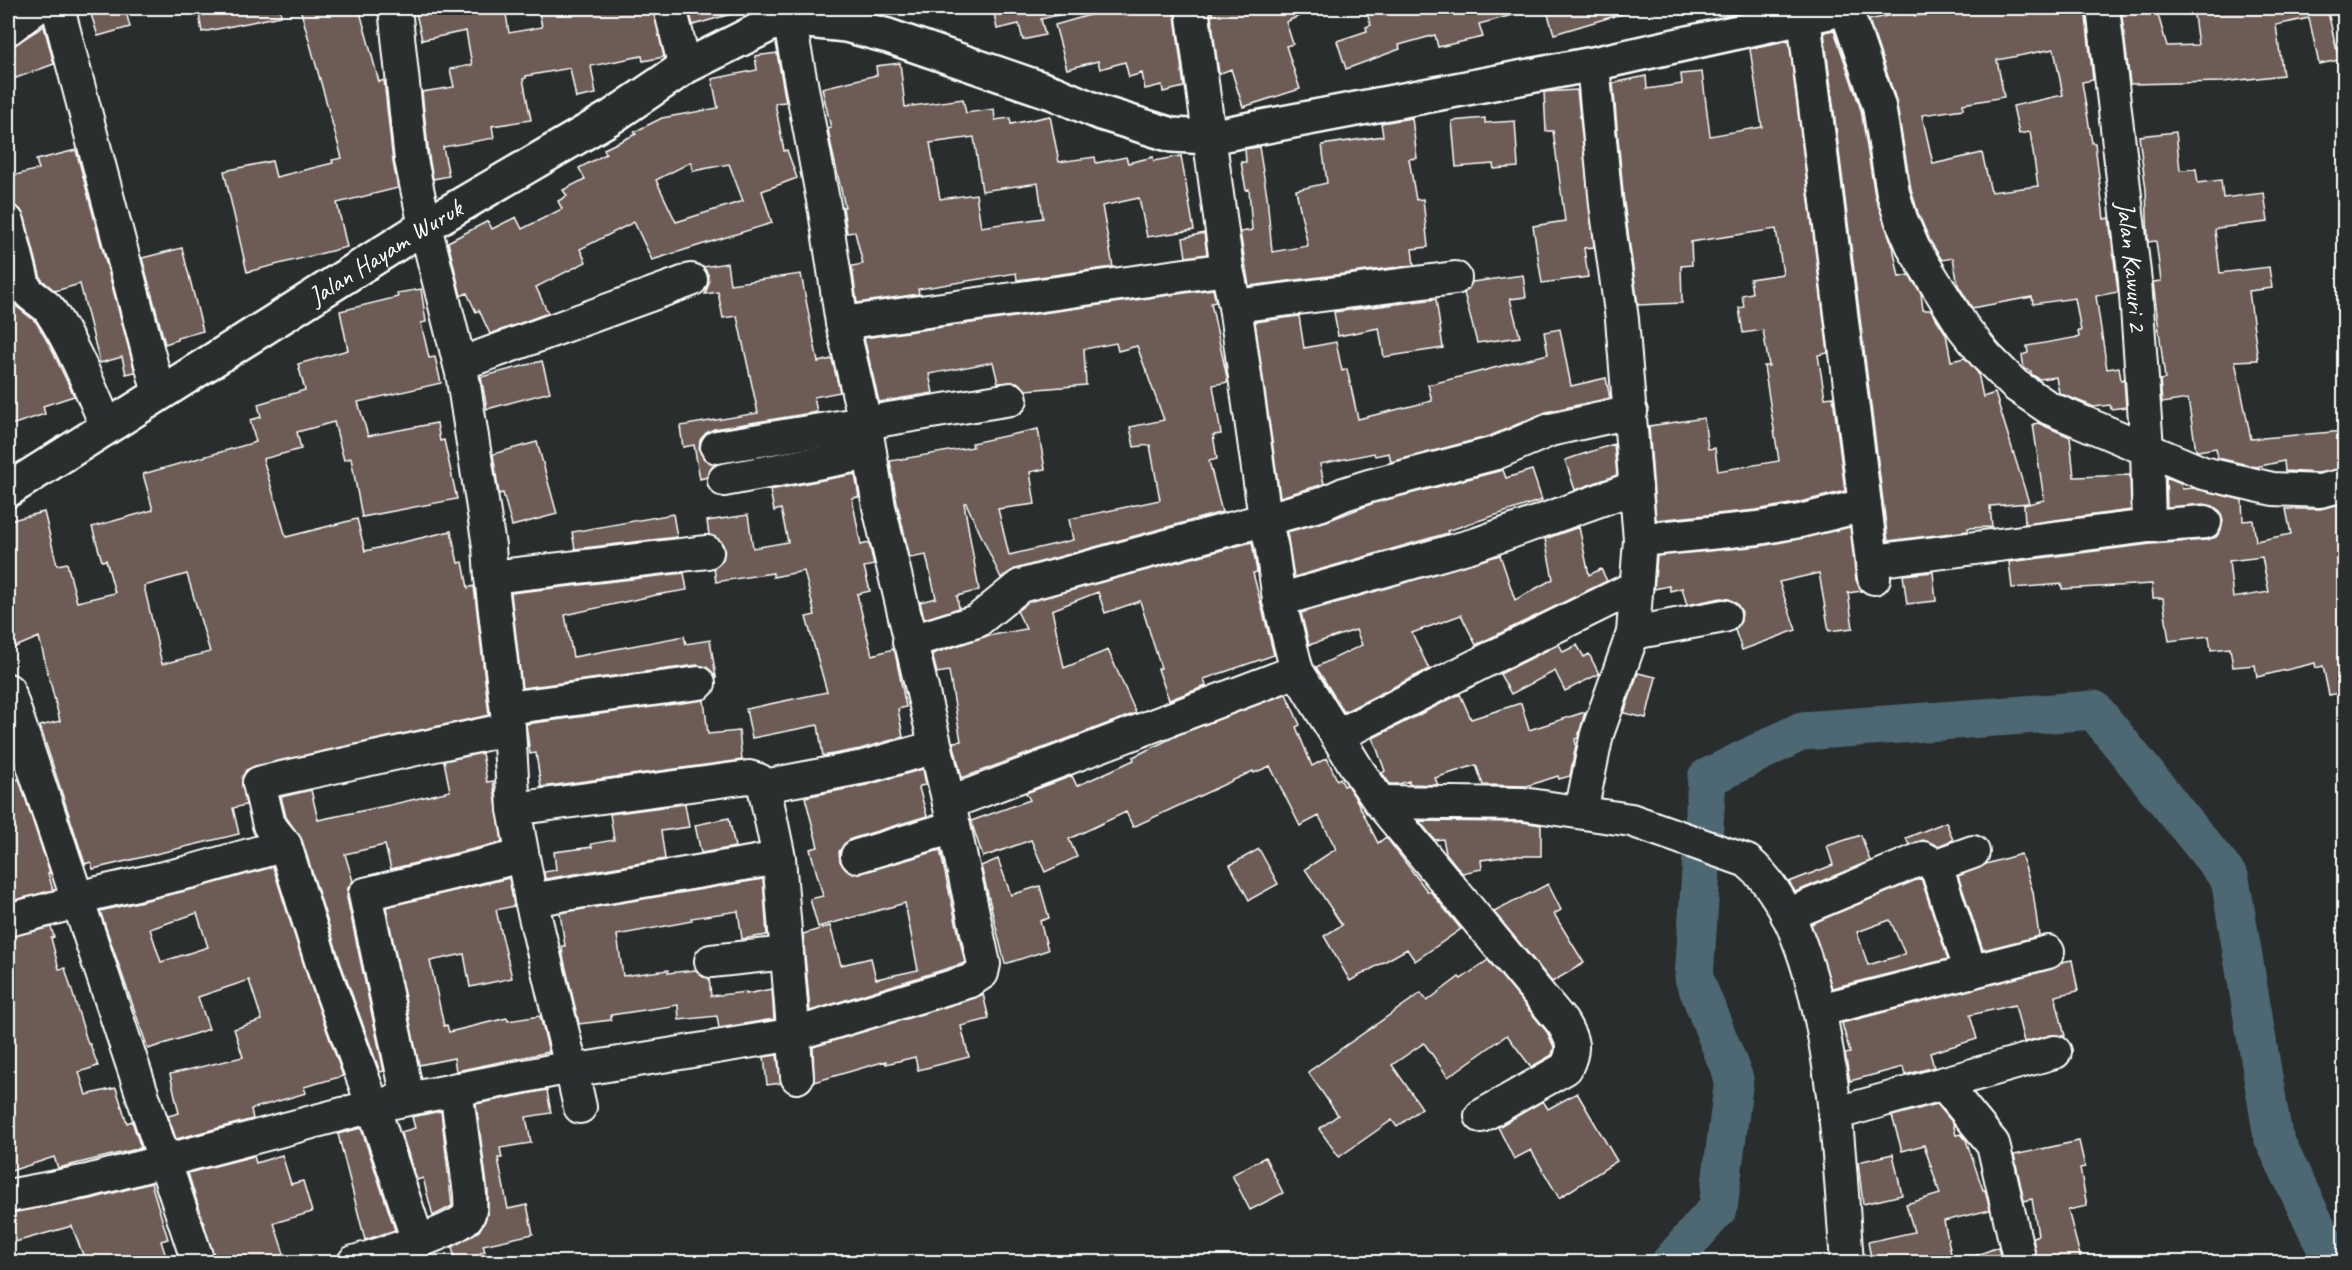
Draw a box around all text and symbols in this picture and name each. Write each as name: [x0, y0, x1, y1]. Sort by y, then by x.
street label: Jalan Hayam Wuruk: [301, 191, 470, 314]
street label: Jalan Kawuri 2: [2109, 198, 2155, 335]

